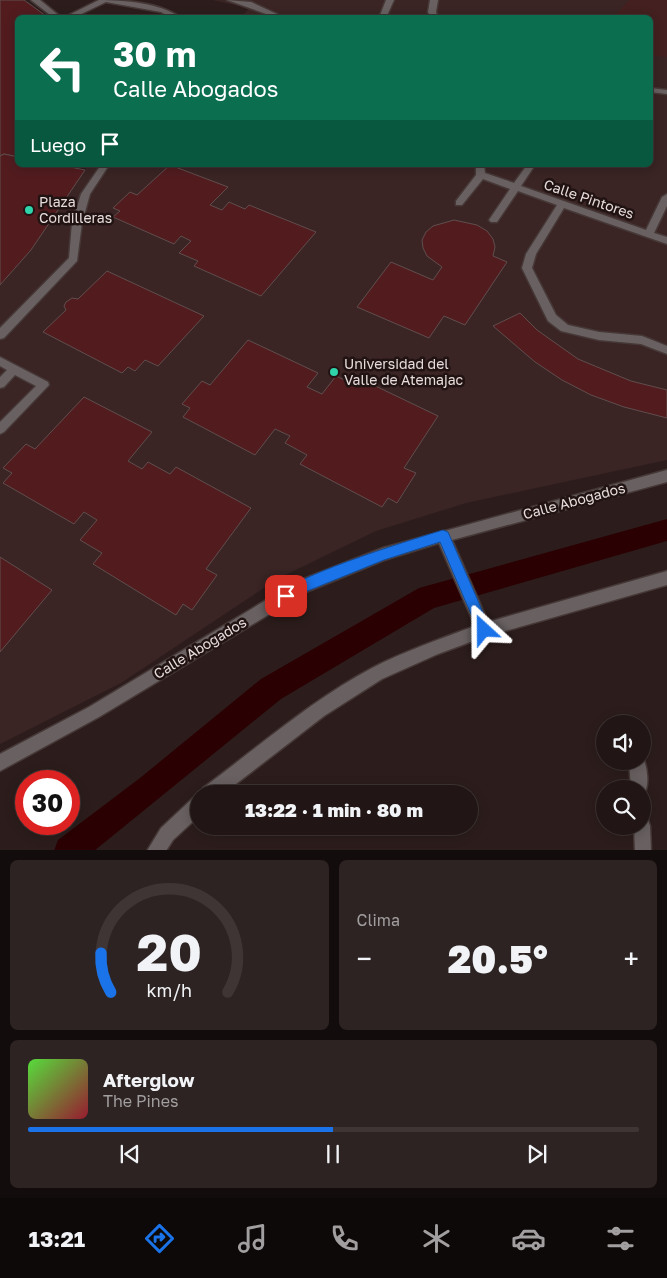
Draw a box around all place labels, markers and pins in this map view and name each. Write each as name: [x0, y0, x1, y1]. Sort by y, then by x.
place label: Plaza Cordilleras: [39, 193, 112, 226]
marker: Plaza Cordilleras: [23, 204, 35, 216]
place label: Universidad del Valle de Atemajac: [344, 355, 464, 388]
marker: Universidad del Valle de Atemajac: [328, 366, 340, 378]
pin: [265, 575, 307, 617]

